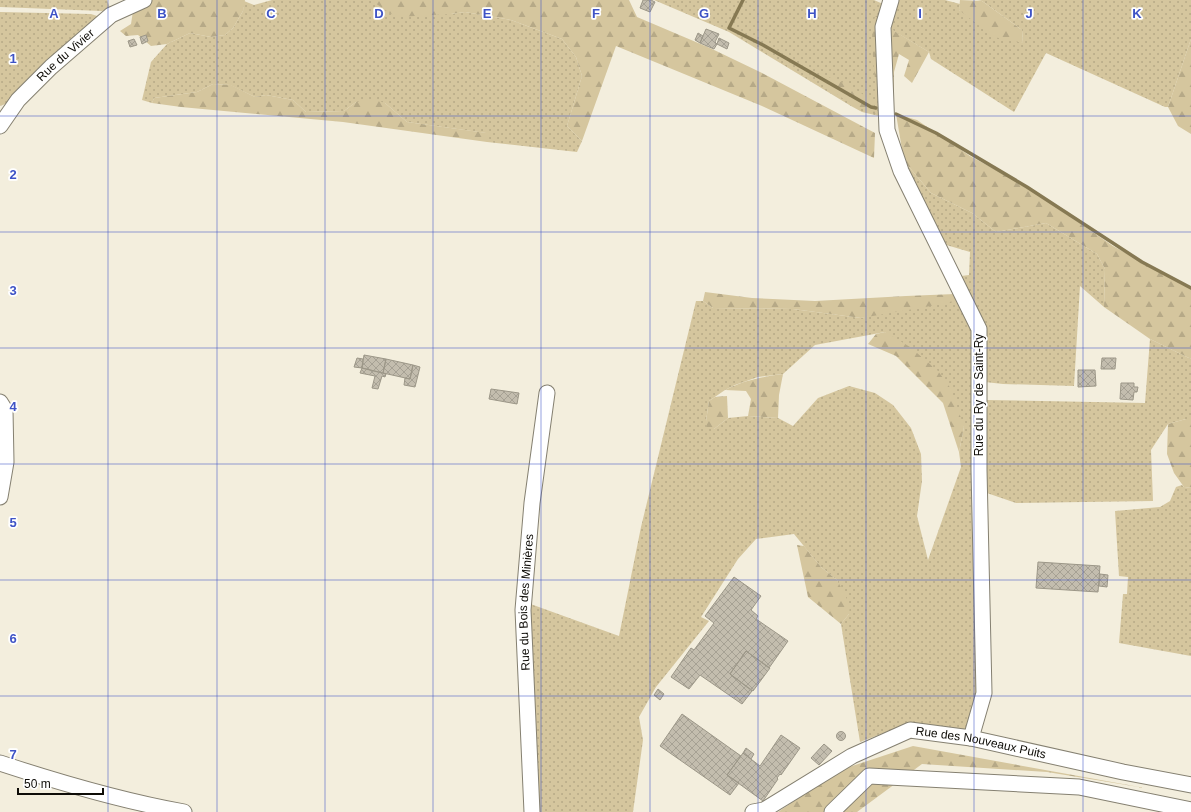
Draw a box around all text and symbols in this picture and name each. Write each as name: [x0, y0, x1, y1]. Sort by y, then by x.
text: A: [49, 6, 59, 21]
text: B: [157, 6, 167, 21]
text: C: [266, 6, 276, 21]
text: D: [374, 6, 384, 21]
text: E: [483, 6, 492, 21]
text: F: [592, 6, 600, 21]
text: G: [699, 6, 709, 21]
text: H: [807, 6, 817, 21]
text: I: [918, 6, 922, 21]
text: J: [1025, 6, 1033, 21]
text: K: [1132, 6, 1142, 21]
street label: Rue du Vivier: [34, 26, 97, 84]
text: 1: [9, 51, 17, 66]
text: 2: [9, 167, 17, 182]
text: 3: [9, 283, 17, 298]
street label: Rue du Ry de Saint-Ry: [972, 334, 986, 456]
text: 4: [9, 399, 17, 414]
text: 5: [9, 515, 17, 530]
street label: Rue du Bois des Minières: [516, 533, 536, 671]
text: 6: [9, 631, 17, 646]
street label: Rue des Nouveaux Puits: [915, 724, 1047, 762]
text: 7: [9, 747, 17, 762]
scale bar: [18, 770, 103, 796]
text: 50 m: [24, 777, 51, 791]

